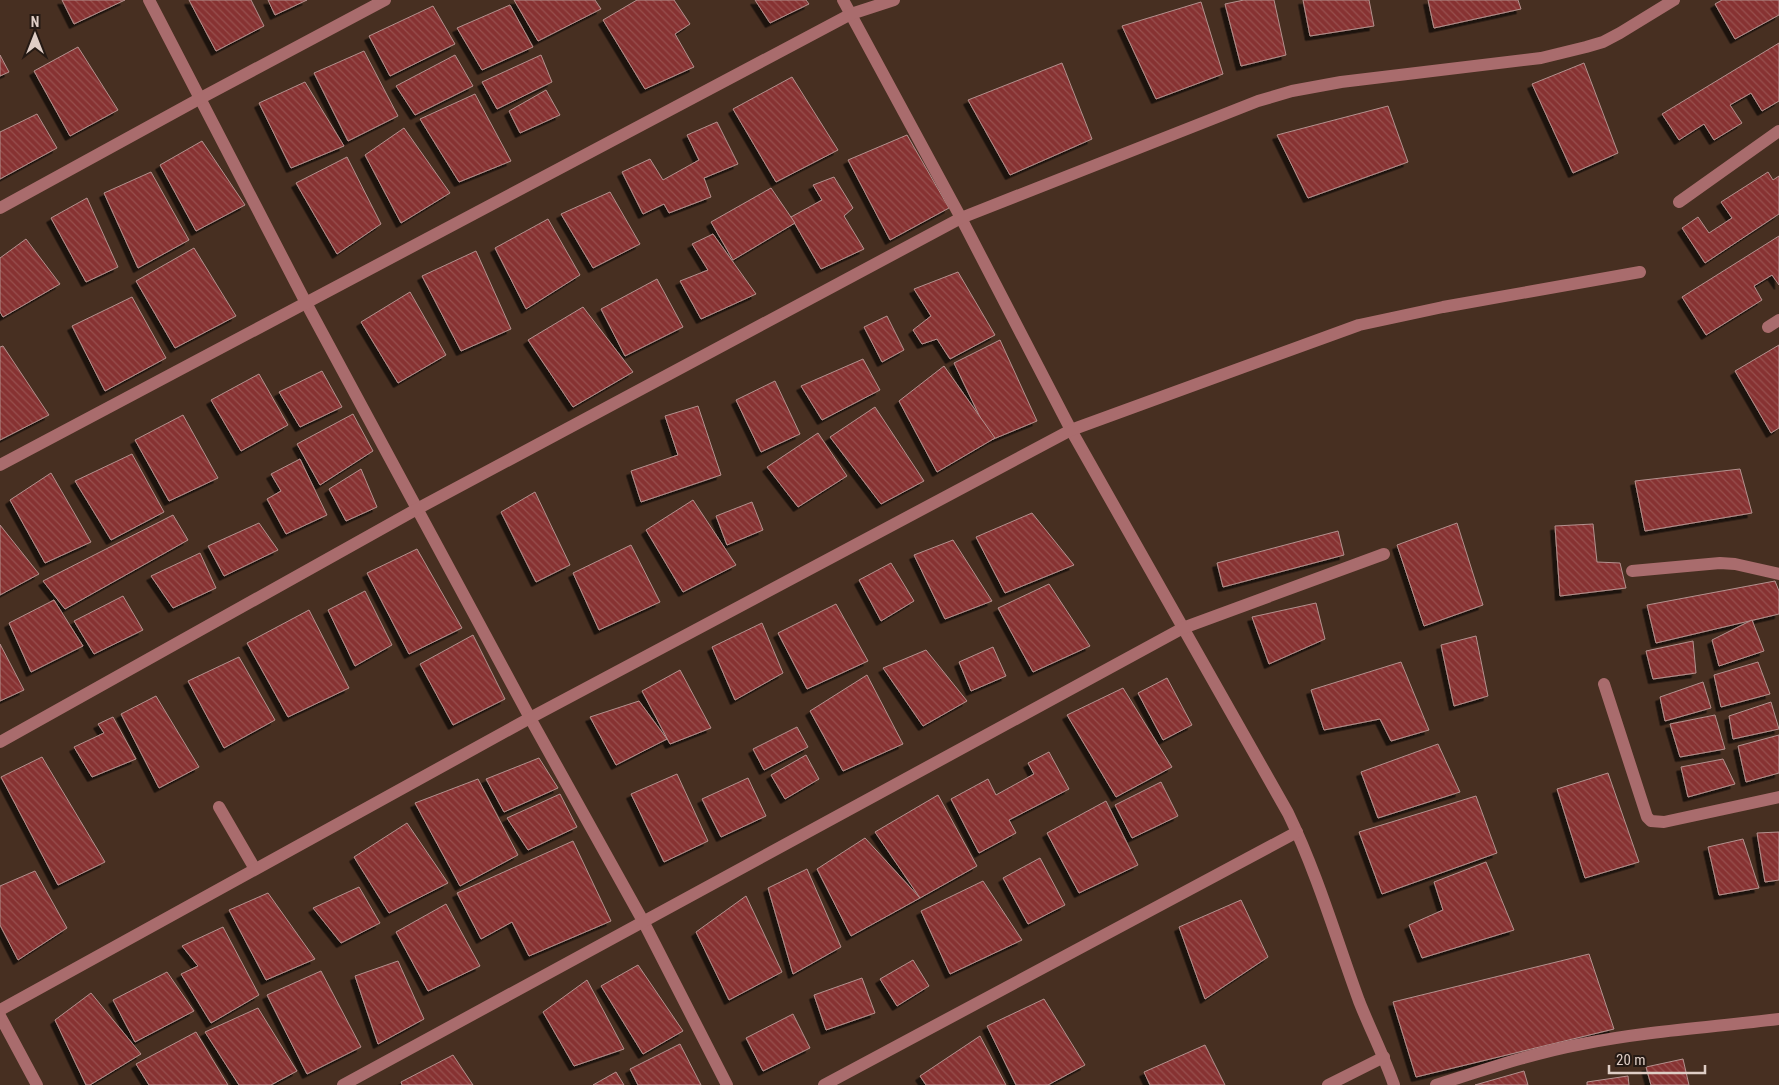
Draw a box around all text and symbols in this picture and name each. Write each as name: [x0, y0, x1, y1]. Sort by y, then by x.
north arrow: [10, 10, 60, 60]
text: N: [31, 14, 39, 30]
scale bar: [1609, 1042, 1705, 1074]
text: 20 m: [1616, 1051, 1646, 1069]

